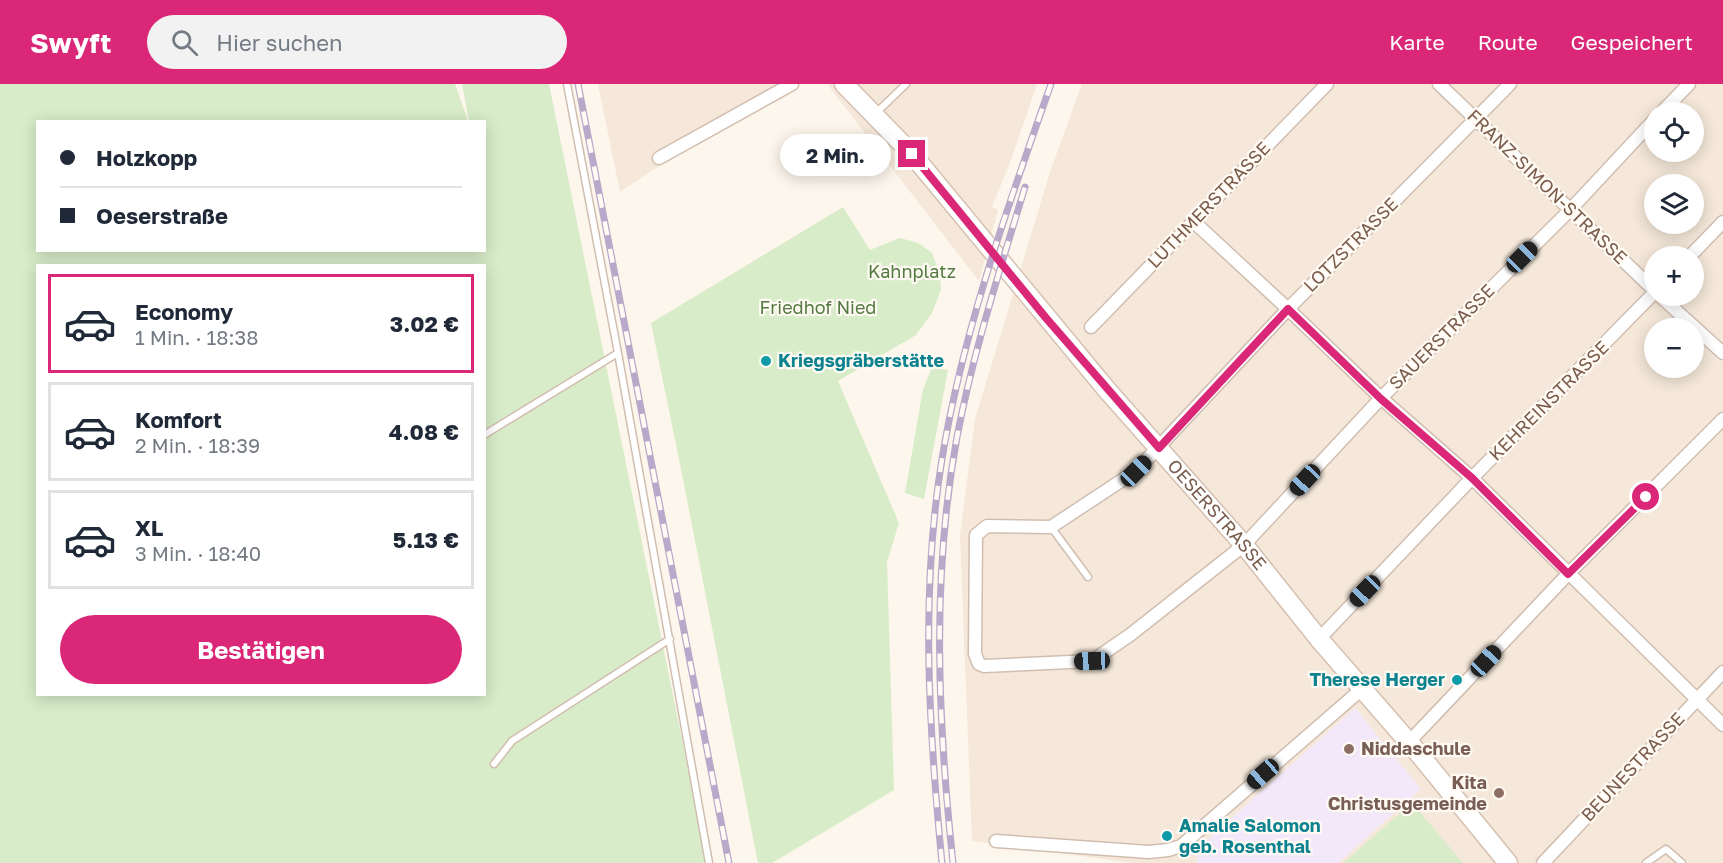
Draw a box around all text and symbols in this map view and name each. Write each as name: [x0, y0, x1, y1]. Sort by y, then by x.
search box: [147, 15, 567, 69]
text: Swyft: [30, 26, 111, 59]
icon: search: [168, 26, 201, 59]
text: Hier suchen: [216, 29, 343, 56]
text: Karte: [1389, 29, 1445, 55]
text: Route: [1478, 29, 1538, 55]
text: Gespeichert: [1571, 29, 1693, 55]
map controls: [1644, 102, 1704, 378]
button: locate: [1644, 102, 1704, 162]
street label: FRANZ-SIMON-STRASSE: [1463, 104, 1632, 268]
callout: 2 Min.: [780, 133, 891, 175]
street label: LUTHMERSTRASSE: [1142, 137, 1274, 272]
route end: [898, 140, 925, 167]
text: 2 Min.: [806, 143, 865, 167]
text: Holzkopp: [96, 144, 197, 171]
button: layers: [1644, 174, 1704, 234]
street label: LOTZSTRASSE: [1298, 192, 1402, 296]
text: Oeserstraße: [96, 202, 228, 229]
car: [1503, 238, 1541, 276]
button: +: [1644, 246, 1704, 306]
park label: Kahnplatz: [868, 260, 956, 282]
street label: SAUERSTRASSE: [1384, 279, 1499, 394]
park label: Friedhof Nied: [760, 296, 876, 318]
icon: car: [63, 297, 117, 351]
text: Economy: [135, 298, 233, 325]
text: 3.02 €: [390, 310, 459, 337]
button: −: [1644, 318, 1704, 378]
text: 1 Min. · 18:38: [135, 325, 258, 349]
street label: KEHREINSTRASSE: [1484, 336, 1613, 465]
place label: Kriegsgräberstätte: [778, 349, 945, 371]
marker: Kriegsgräberstätte: [759, 354, 773, 368]
icon: car: [63, 405, 117, 459]
text: Komfort: [135, 406, 222, 433]
text: 4.08 €: [389, 418, 459, 445]
text: 2 Min. · 18:39: [135, 433, 260, 457]
car: [1117, 452, 1155, 490]
street label: OESERSTRASSE: [1163, 454, 1272, 574]
car: [1286, 461, 1324, 499]
route start: [1632, 483, 1659, 510]
icon: car: [63, 513, 117, 567]
text: XL: [135, 514, 163, 541]
text: 5.13 €: [393, 526, 459, 553]
text: 3 Min. · 18:40: [135, 541, 261, 565]
car: [1346, 572, 1384, 610]
button: Bestätigen: [60, 615, 462, 684]
car: [1467, 642, 1505, 680]
car: [1074, 651, 1110, 671]
place label: Therese Herger: [1309, 668, 1445, 690]
marker: Therese Herger: [1450, 673, 1464, 687]
street label: BEUNESTRASSE: [1576, 707, 1689, 826]
place label: Niddaschule: [1361, 737, 1471, 759]
marker: Niddaschule: [1342, 742, 1356, 756]
car: [1244, 755, 1282, 793]
place label: Kita Christusgemeinde: [1328, 771, 1487, 814]
marker: Kita Christusgemeinde: [1492, 786, 1506, 800]
place label: Amalie Salomon geb. Rosenthal: [1179, 814, 1321, 857]
marker: Amalie Salomon geb. Rosenthal: [1160, 829, 1174, 843]

